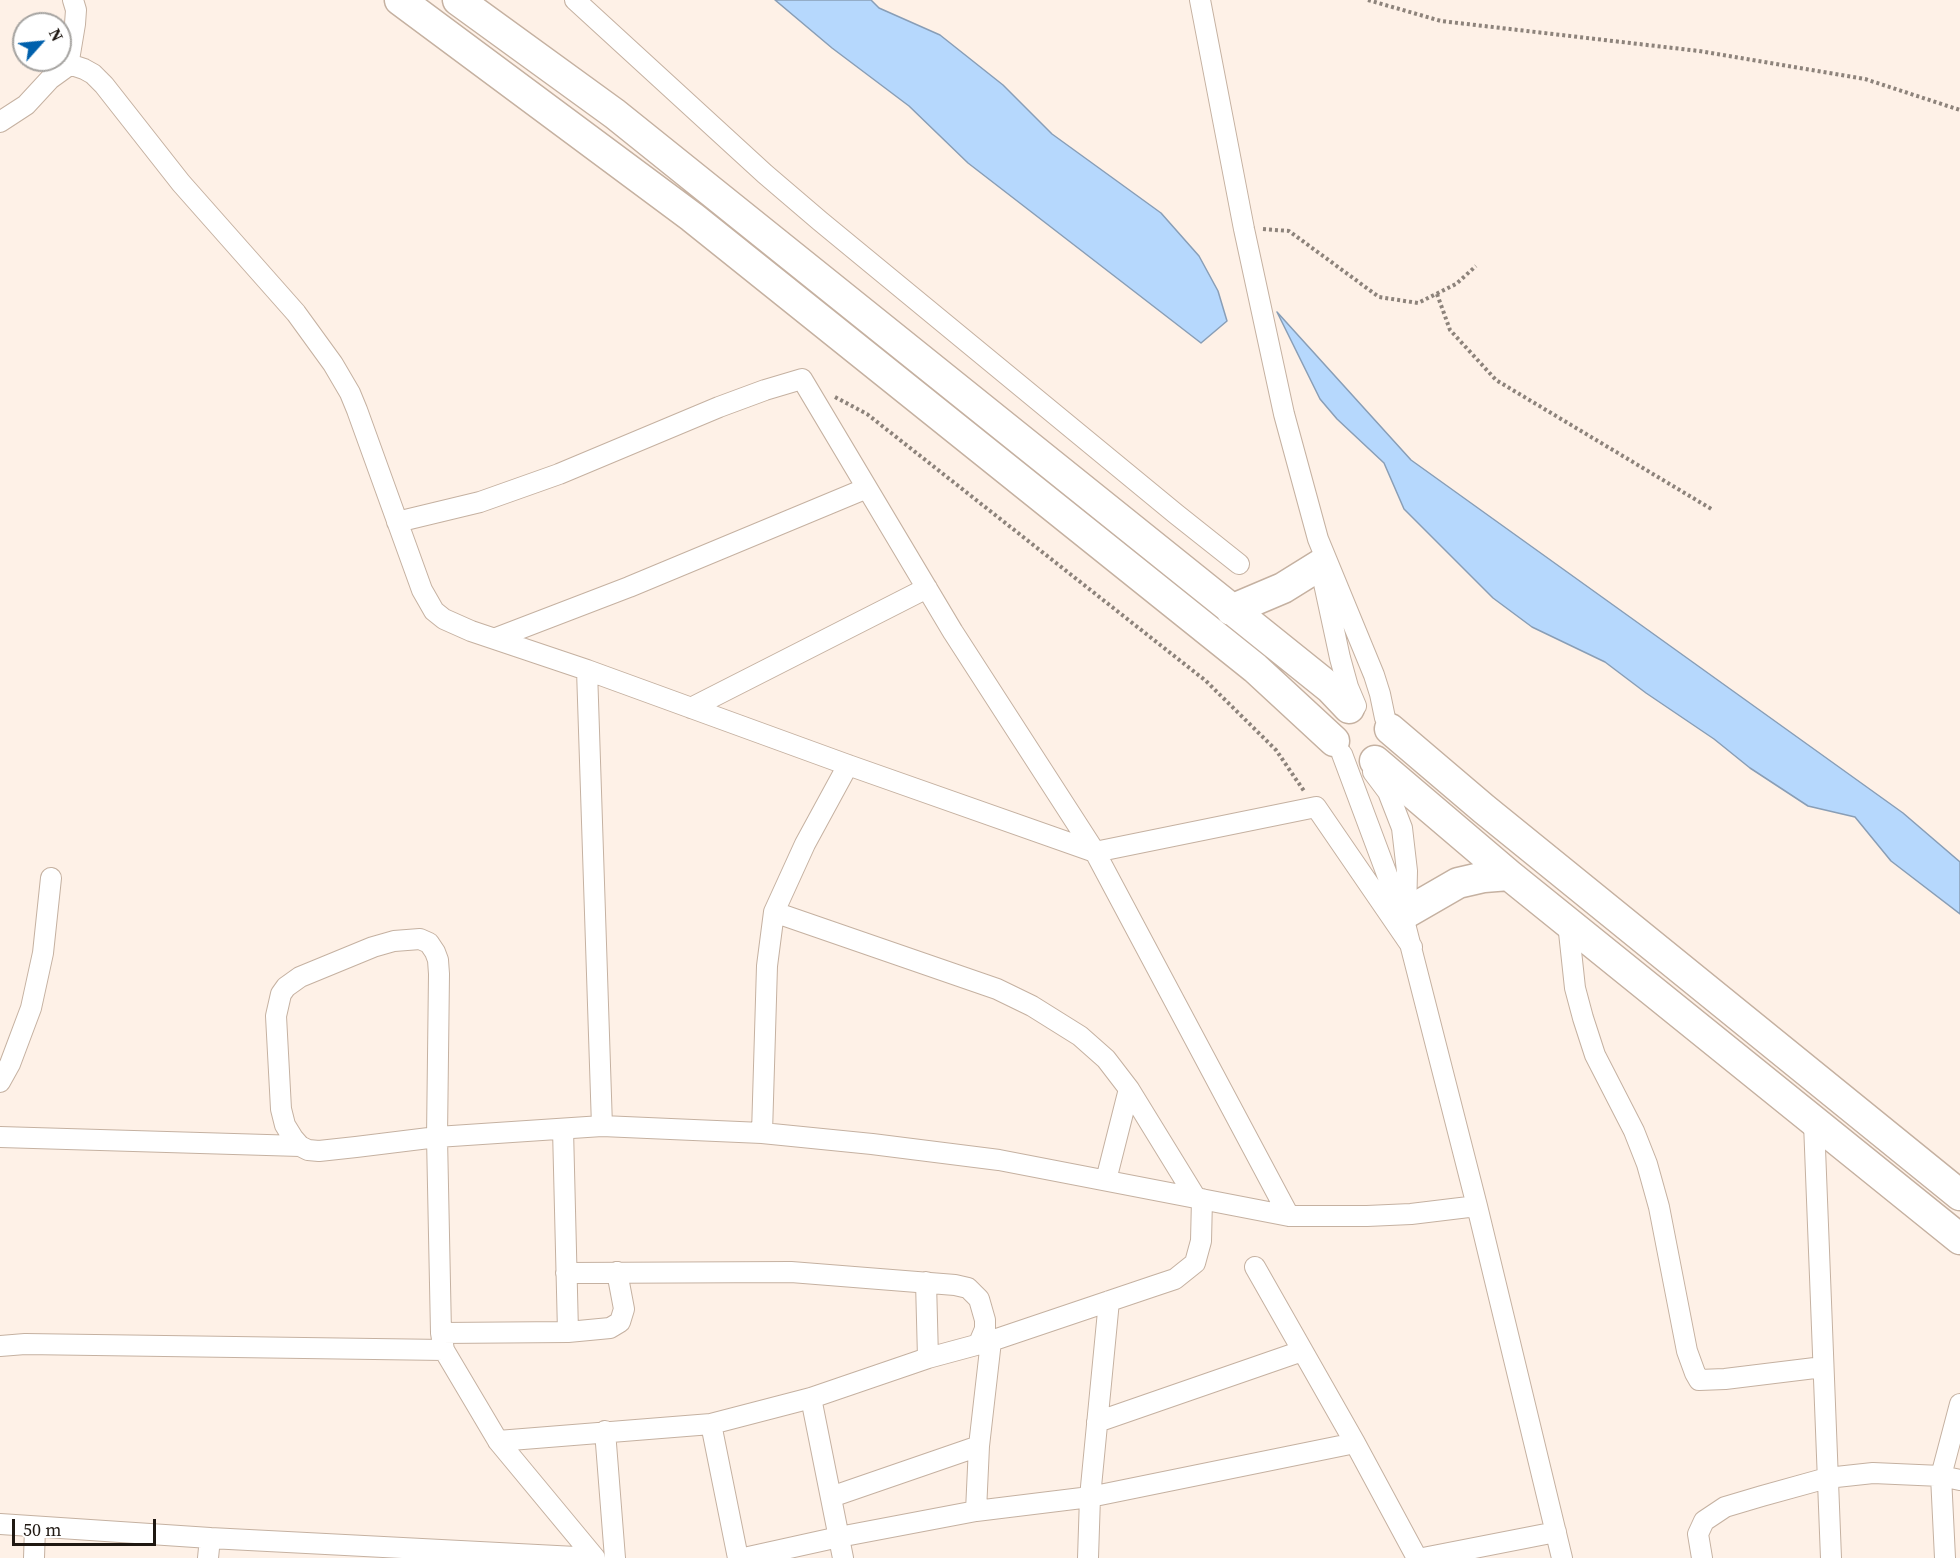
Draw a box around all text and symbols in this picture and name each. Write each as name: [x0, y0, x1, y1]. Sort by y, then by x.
north arrow: [12, 12, 72, 72]
text: N: [44, 25, 69, 45]
scale bar: [15, 1507, 159, 1545]
text: 50 m: [23, 1517, 61, 1542]

